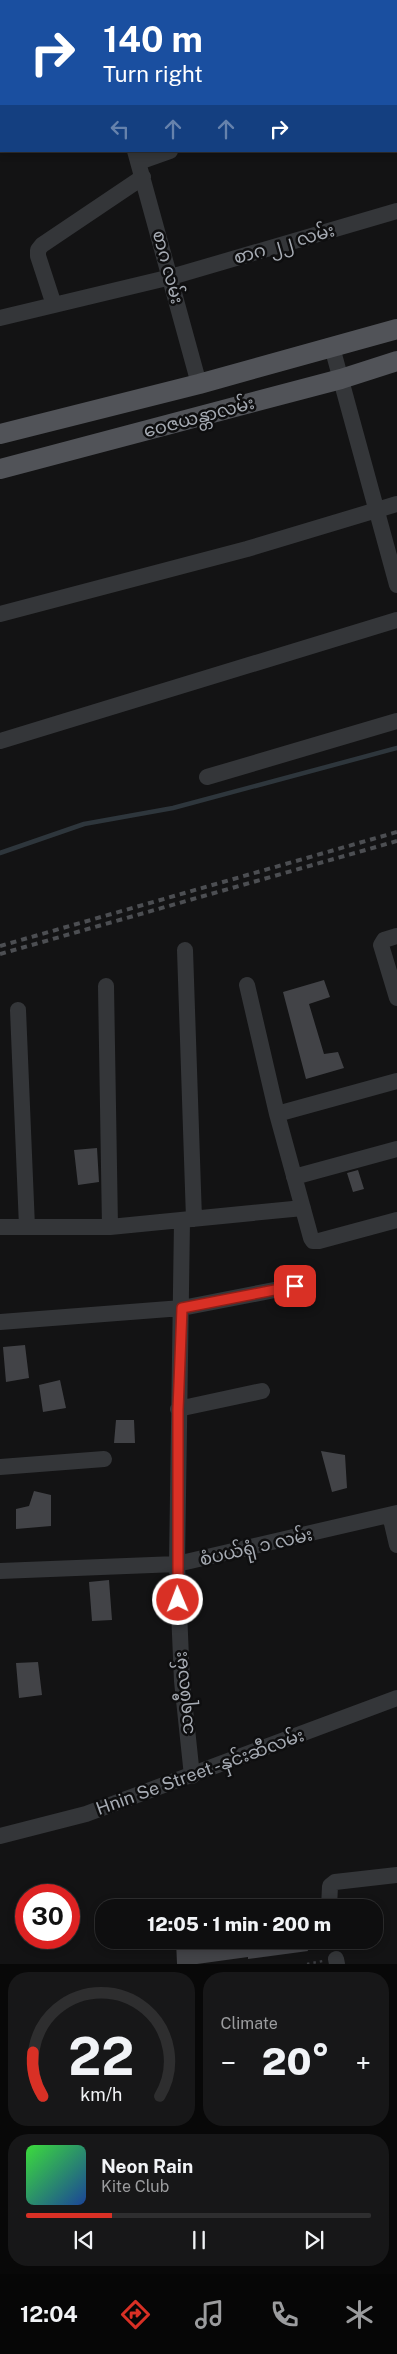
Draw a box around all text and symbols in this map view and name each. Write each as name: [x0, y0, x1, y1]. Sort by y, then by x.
text: 140 m: [103, 19, 203, 60]
icon: right: [20, 20, 85, 85]
text: Turn right: [103, 61, 203, 87]
icon: left: [106, 115, 134, 143]
icon: ahead: [159, 115, 187, 143]
icon: ahead: [212, 115, 240, 143]
icon: right: [265, 115, 293, 143]
street label: စာဂ ၂၂ လမ်း: [230, 217, 338, 273]
street label: စာဂ လမ်း: [149, 227, 190, 306]
street label: ဝေဇယန္တာလမ်း: [141, 390, 258, 446]
pin: [274, 1265, 316, 1307]
icon: arrive: [281, 1272, 309, 1300]
street label: စံပယ်ရုံ ၁ လမ်း: [197, 1521, 316, 1575]
position arrow: [151, 1573, 203, 1625]
street label: သရဖီလမ်း: [166, 1650, 203, 1736]
street label: Hnin Se Street -နှင်းဆီလမ်း: [92, 1721, 308, 1824]
speed limit sign: 30: [15, 1884, 80, 1949]
text: 12:05 · 1 min · 200 m: [147, 1913, 331, 1935]
text: Climate: [221, 2014, 278, 2033]
text: 22: [68, 2026, 134, 2087]
text: 20°: [262, 2039, 330, 2084]
text: −: [221, 2046, 236, 2079]
text: +: [355, 2046, 371, 2079]
text: km/h: [80, 2084, 122, 2105]
text: Neon Rain: [101, 2155, 193, 2177]
text: Kite Club: [101, 2177, 169, 2196]
icon: previous: [70, 2226, 98, 2254]
icon: pause: [185, 2226, 213, 2254]
icon: next: [300, 2226, 328, 2254]
icon: directions: [118, 2297, 153, 2332]
icon: music: [192, 2297, 227, 2332]
icon: phone: [267, 2297, 302, 2332]
icon: climate: [342, 2297, 377, 2332]
text: 12:04: [20, 2301, 78, 2327]

